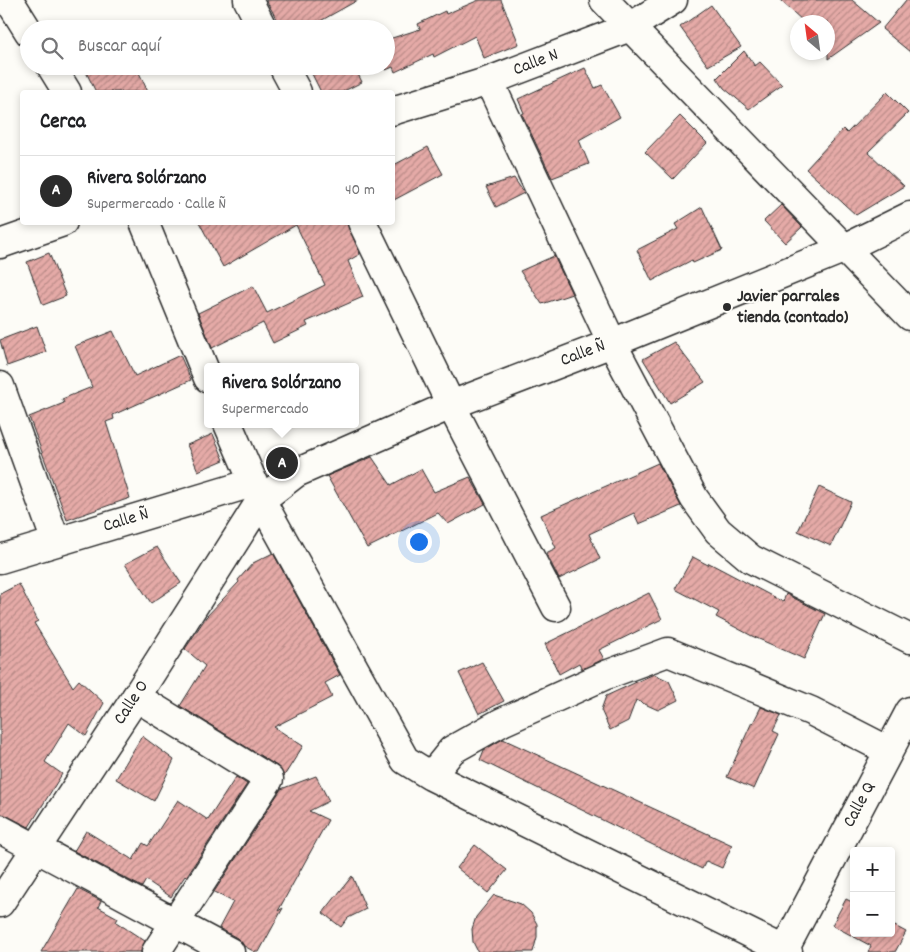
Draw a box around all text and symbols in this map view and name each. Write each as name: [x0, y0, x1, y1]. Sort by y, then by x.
north arrow: [790, 15, 835, 60]
search box: [20, 20, 395, 75]
icon: search: [38, 34, 66, 62]
text: Buscar aquí: [78, 34, 160, 61]
street label: Calle N: [510, 43, 562, 83]
text: Cerca: [40, 108, 86, 138]
text: Rivera Solórzano: [87, 166, 207, 193]
text: A: [52, 179, 60, 202]
text: 40 m: [345, 179, 375, 202]
text: Supermercado · Calle Ñ: [87, 193, 226, 216]
place label: Javier parrales tienda (contado): [737, 285, 849, 331]
marker: Javier parrales tienda (contado): [721, 301, 733, 313]
street label: Calle Ñ: [557, 334, 609, 374]
popup: [204, 363, 359, 428]
text: Rivera Solórzano: [222, 371, 341, 398]
text: Supermercado: [222, 398, 309, 421]
pin: A: [266, 444, 298, 482]
street label: Calle Ñ: [100, 502, 152, 540]
your location: [406, 529, 432, 555]
street label: Calle O: [108, 676, 156, 730]
street label: Calle Q: [838, 778, 882, 832]
map controls: [850, 847, 895, 937]
button: +: [850, 847, 895, 892]
button: −: [850, 892, 895, 937]

